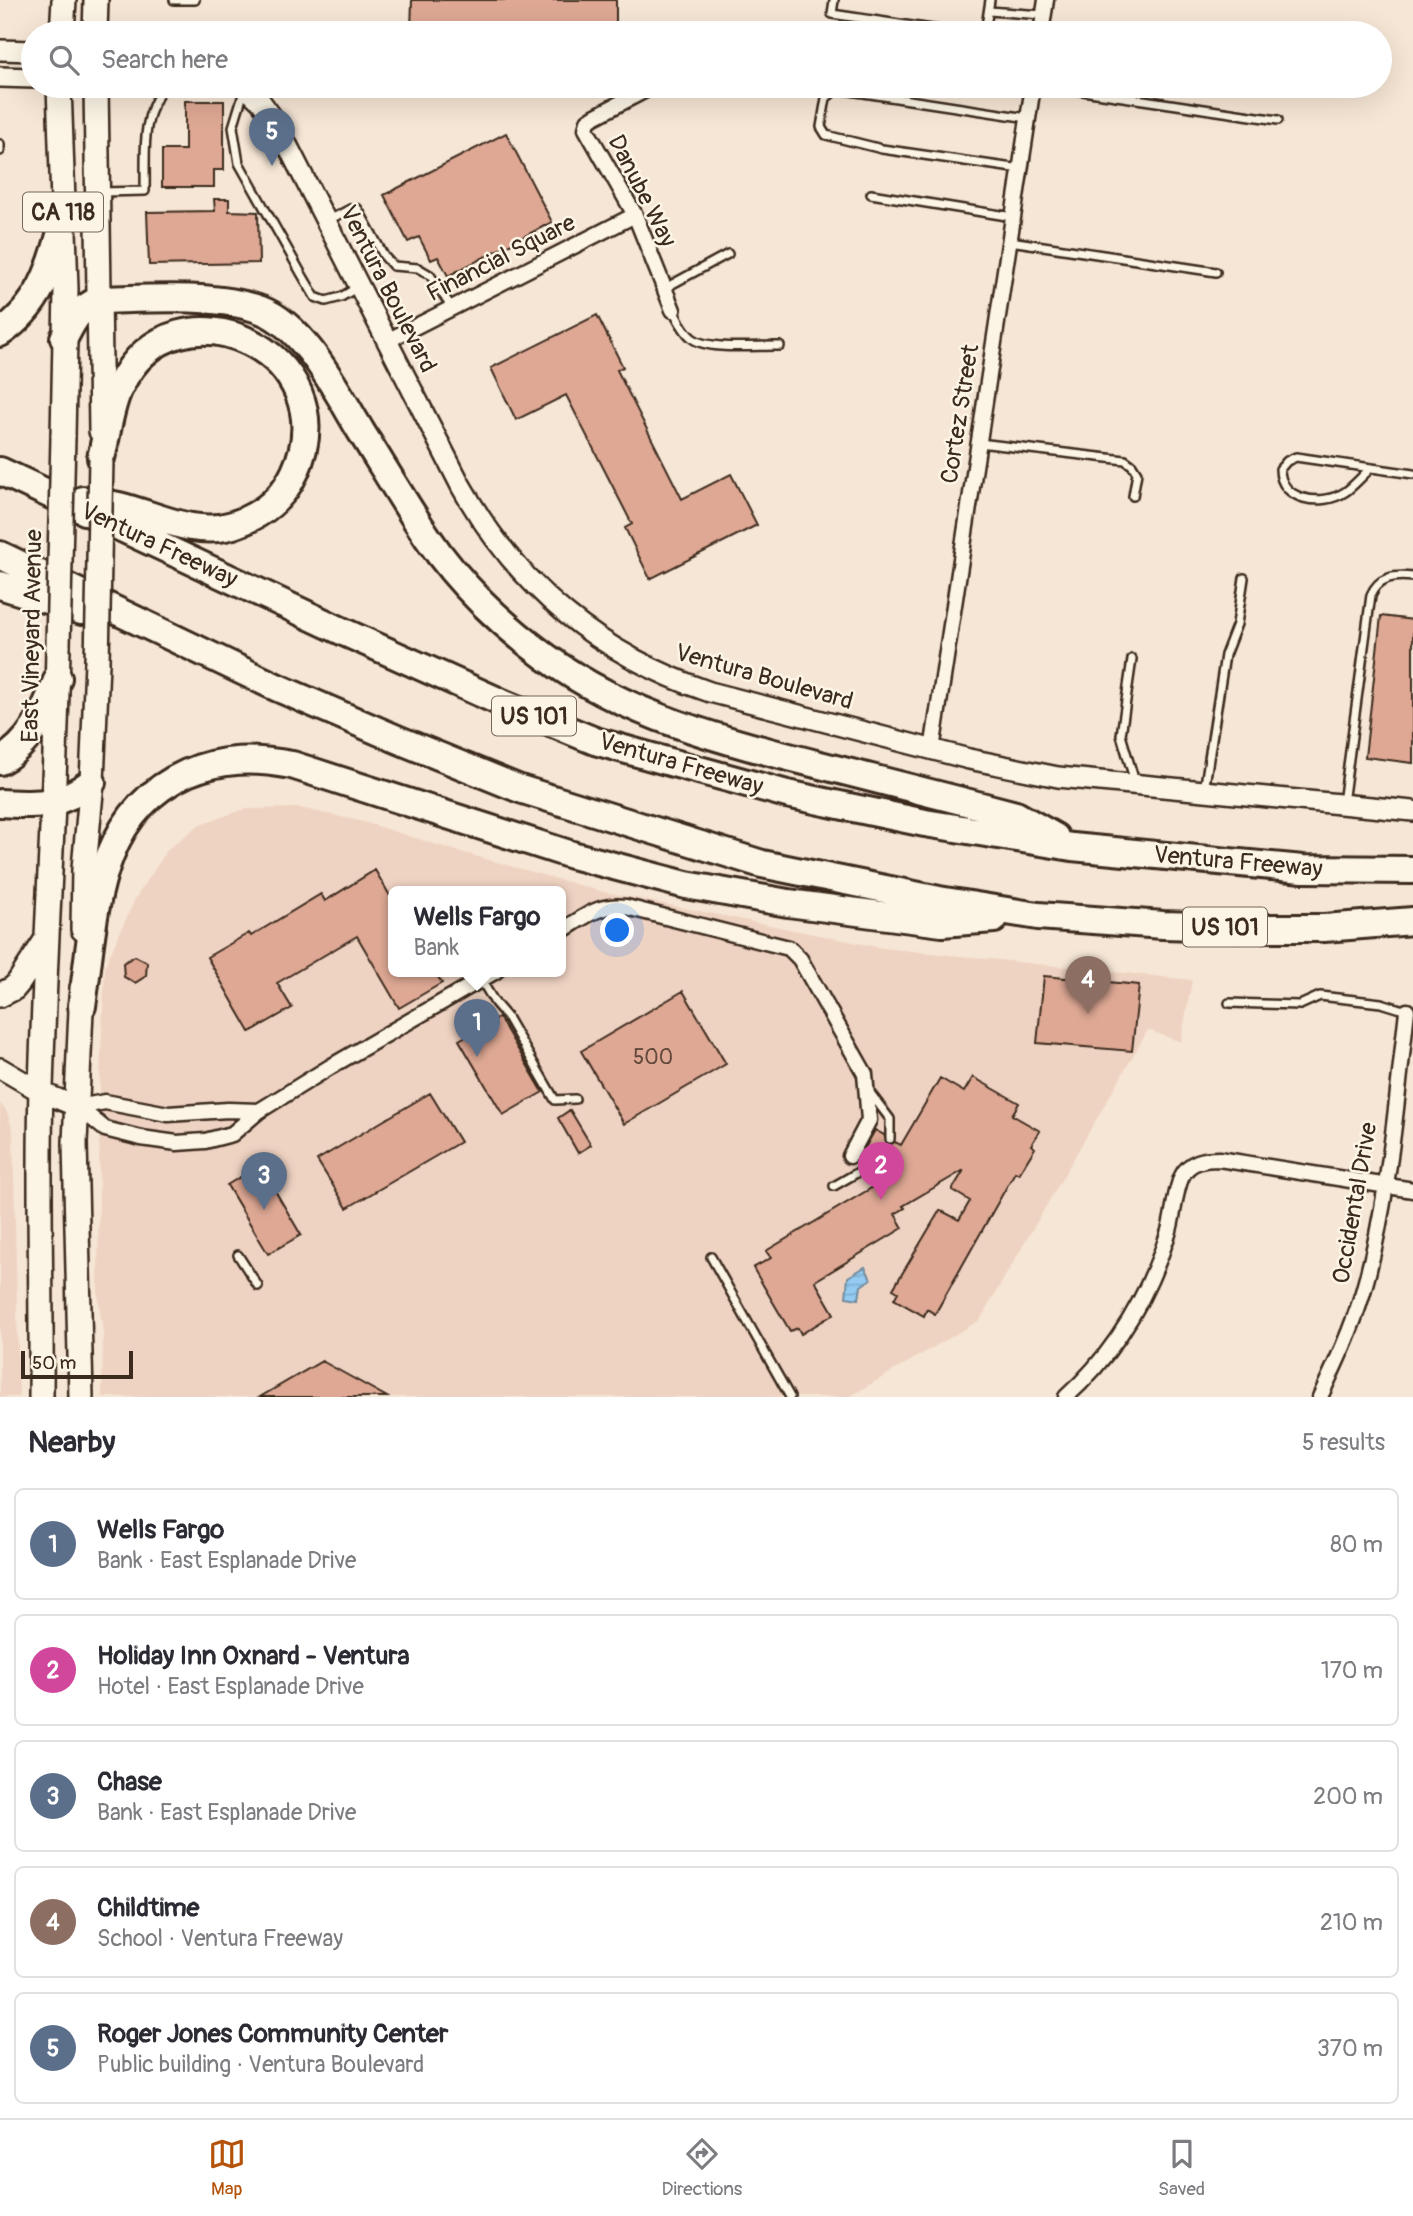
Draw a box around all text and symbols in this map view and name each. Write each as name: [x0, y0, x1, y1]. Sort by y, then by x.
search box: [21, 21, 1392, 98]
icon: search: [45, 41, 83, 79]
text: Search here: [101, 44, 228, 76]
pin: 5: [249, 108, 295, 166]
street label: Danube Way: [601, 130, 683, 252]
road number: CA 118: [23, 192, 103, 232]
street label: Ventura Boulevard: [333, 201, 443, 377]
street label: Financial Square: [422, 208, 580, 308]
street label: Cortez Street: [935, 342, 985, 486]
street label: Ventura Freeway: [76, 496, 242, 594]
street label: East Vineyard Avenue: [16, 529, 48, 743]
street label: Ventura Boulevard: [672, 638, 856, 716]
road number: US 101: [492, 696, 576, 736]
street label: Ventura Freeway: [596, 727, 766, 801]
street label: Ventura Freeway: [1152, 840, 1324, 884]
popup: [388, 886, 566, 977]
text: Wells Fargo: [413, 901, 541, 933]
road number: US 101: [1183, 908, 1267, 946]
your location: [600, 913, 634, 947]
text: Bank: [413, 933, 459, 962]
pin: 4: [1065, 956, 1111, 1014]
pin: 1: [454, 999, 500, 1057]
house number: 500: [633, 1044, 673, 1071]
street label: Occidental Drive: [1327, 1120, 1384, 1286]
pin: 2: [858, 1142, 904, 1200]
pin: 3: [241, 1152, 287, 1210]
scale bar: [21, 1348, 133, 1380]
text: 50 m: [32, 1351, 76, 1375]
text: Nearby: [28, 1424, 115, 1461]
text: 5 results: [1302, 1428, 1385, 1457]
text: Wells Fargo: [97, 1514, 224, 1546]
text: 1: [49, 1530, 58, 1559]
text: 80 m: [1330, 1530, 1383, 1559]
text: Bank · East Esplanade Drive: [97, 1546, 356, 1575]
text: Holiday Inn Oxnard - Ventura: [97, 1640, 410, 1672]
text: 2: [47, 1656, 59, 1685]
text: 170 m: [1321, 1656, 1383, 1685]
text: Hotel · East Esplanade Drive: [97, 1672, 364, 1701]
text: Chase: [97, 1766, 162, 1798]
text: 3: [47, 1782, 59, 1811]
text: 200 m: [1313, 1782, 1383, 1811]
text: Bank · East Esplanade Drive: [97, 1798, 356, 1827]
text: Childtime: [97, 1892, 199, 1924]
text: 4: [46, 1908, 60, 1937]
text: 210 m: [1320, 1908, 1383, 1937]
text: School · Ventura Freeway: [97, 1924, 343, 1953]
text: Roger Jones Community Center: [97, 2018, 448, 2050]
text: 5: [47, 2034, 59, 2063]
text: 370 m: [1317, 2034, 1383, 2063]
text: Public building · Ventura Boulevard: [97, 2050, 424, 2079]
tab: Map: [208, 2135, 246, 2201]
tab: Directions: [662, 2135, 742, 2201]
tab: Saved: [1158, 2135, 1205, 2201]

